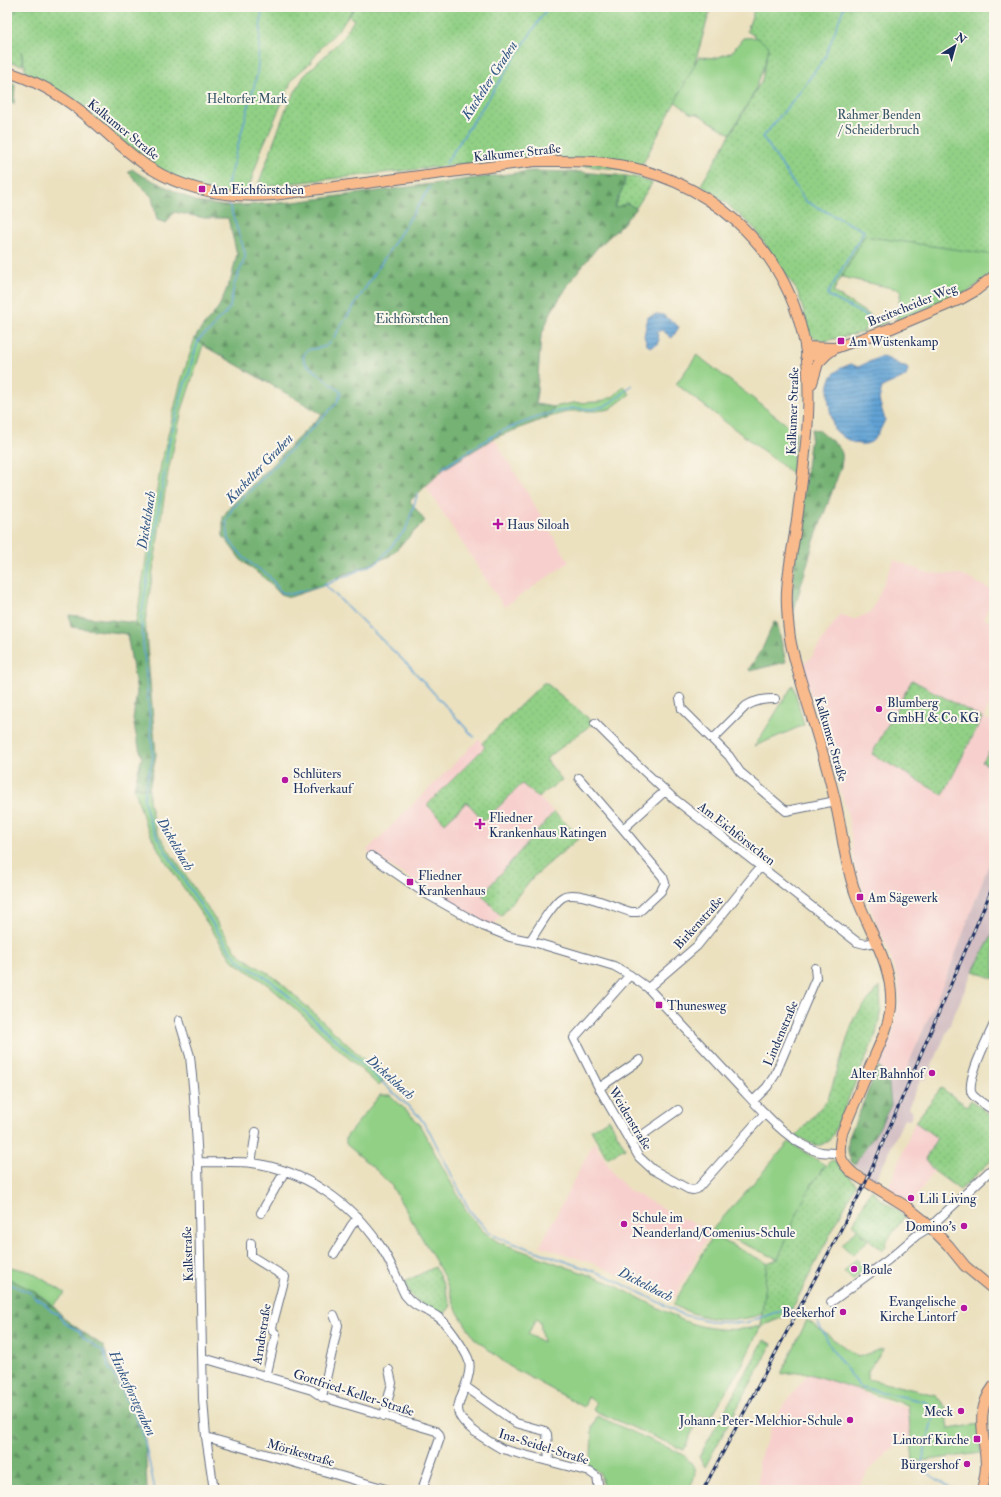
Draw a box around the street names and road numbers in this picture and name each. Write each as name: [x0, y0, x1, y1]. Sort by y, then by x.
street label: Kalkumer Straße: [84, 96, 163, 164]
street label: Kalkumer Straße: [473, 140, 562, 166]
street label: Breitscheider Weg: [865, 280, 960, 330]
street label: Kalkumer Straße: [783, 366, 803, 455]
street label: Kalkumer Straße: [811, 695, 851, 784]
street label: Am Eichförstchen: [694, 798, 779, 869]
street label: Birkenstraße: [671, 892, 727, 953]
street label: Lindenstraße: [760, 998, 802, 1068]
street label: Weidenstraße: [605, 1083, 656, 1153]
street label: Kalkstraße: [179, 1226, 197, 1282]
street label: Arndtstraße: [249, 1302, 275, 1367]
street label: Gottfried-Keller-Straße: [291, 1366, 417, 1420]
street label: Ina-Seidel-Straße: [497, 1426, 591, 1468]
street label: Mörikestraße: [265, 1436, 337, 1470]

